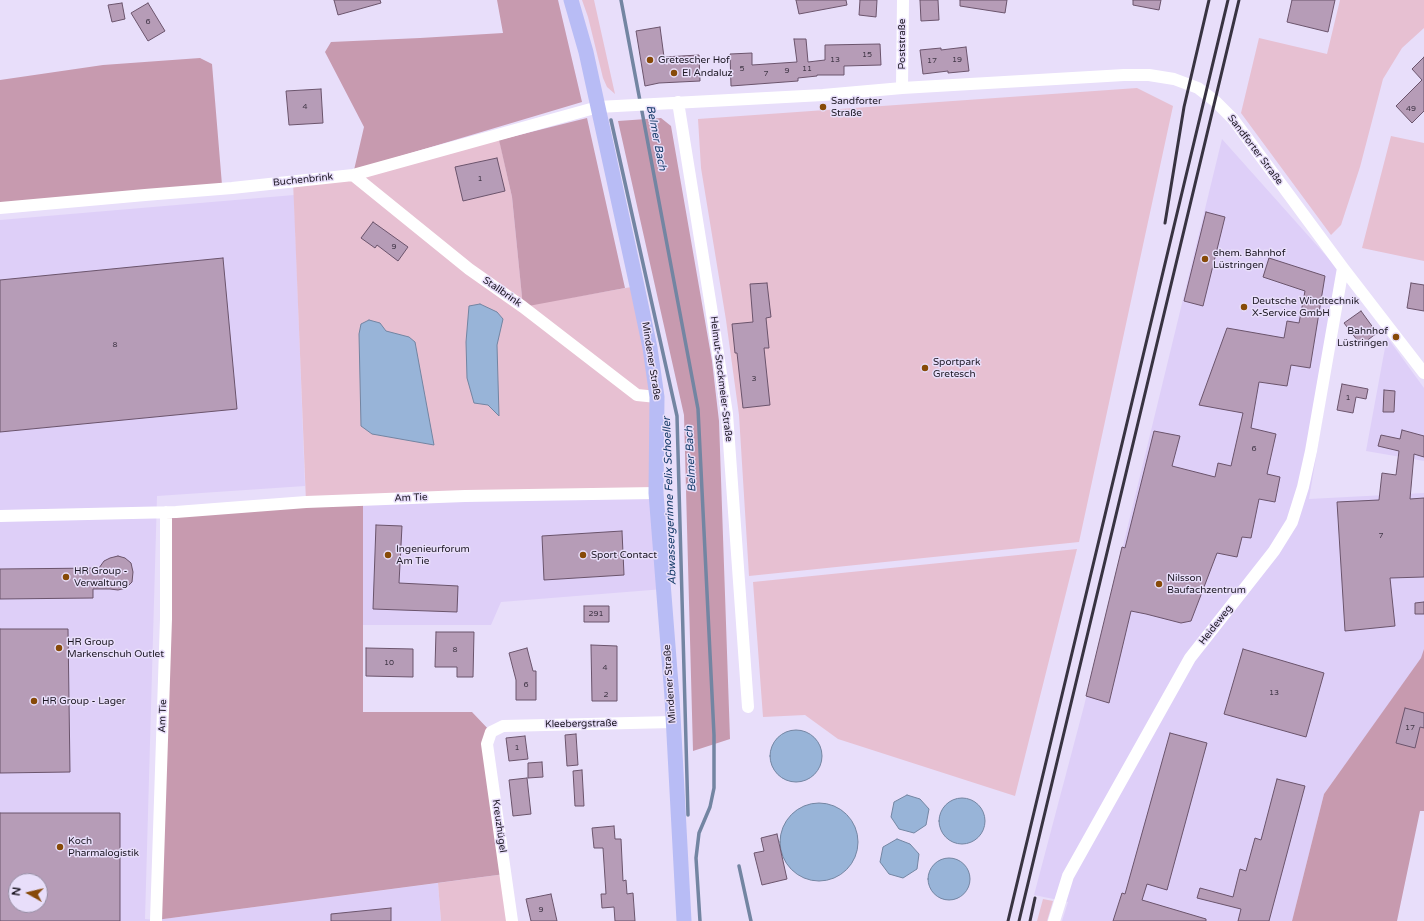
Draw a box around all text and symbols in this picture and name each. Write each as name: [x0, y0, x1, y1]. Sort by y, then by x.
house number: 6: [145, 17, 151, 27]
street label: Poststraße: [896, 18, 908, 70]
house number: 15: [862, 50, 872, 60]
place label: Gretescher Hof: [658, 54, 730, 66]
marker: Gretescher Hof: [645, 55, 655, 65]
house number: 13: [830, 55, 840, 65]
house number: 19: [952, 55, 962, 65]
house number: 17: [927, 56, 937, 66]
house number: 5: [739, 64, 745, 74]
house number: 11: [802, 64, 812, 74]
house number: 9: [784, 66, 790, 76]
place label: El Andaluz: [682, 67, 732, 79]
marker: El Andaluz: [669, 68, 679, 78]
house number: 7: [763, 69, 769, 79]
place label: Sandforter Straße: [831, 95, 882, 118]
house number: 4: [302, 102, 308, 112]
marker: Sandforter Straße: [818, 102, 828, 112]
water label: Belmer Bach: [643, 104, 669, 172]
house number: 49: [1406, 104, 1416, 114]
street label: Sandforter Straße: [1225, 113, 1285, 187]
street label: Buchenbrink: [272, 171, 334, 189]
house number: 1: [477, 174, 483, 184]
house number: 9: [391, 242, 397, 252]
place label: ehem. Bahnhof Lüstringen: [1213, 247, 1285, 270]
marker: ehem. Bahnhof Lüstringen: [1200, 254, 1210, 264]
street label: Stallbrink: [480, 274, 524, 310]
place label: Deutsche Windtechnik X-Service GmbH: [1252, 295, 1359, 318]
marker: Deutsche Windtechnik X-Service GmbH: [1239, 302, 1249, 312]
street label: Helmut-Stockmeier-Straße: [707, 315, 735, 443]
street label: Mindener Straße: [639, 321, 663, 401]
place label: Bahnhof Lüstringen: [1337, 325, 1388, 348]
marker: Bahnhof Lüstringen: [1391, 332, 1401, 342]
house number: 8: [112, 340, 118, 350]
place label: Sportpark Gretesch: [933, 356, 980, 380]
marker: Sportpark Gretesch: [920, 363, 930, 373]
house number: 3: [751, 374, 757, 384]
house number: 1: [1345, 393, 1351, 403]
water label: Abwassergerinne Felix Schoeller: [660, 417, 680, 585]
water label: Belmer Bach: [683, 426, 699, 492]
house number: 6: [1251, 444, 1257, 454]
street label: Am Tie: [394, 491, 428, 505]
house number: 7: [1378, 531, 1384, 541]
place label: Ingenieurforum Am Tie: [396, 543, 470, 566]
place label: Sport Contact: [591, 549, 657, 561]
marker: Ingenieurforum Am Tie: [383, 550, 393, 560]
marker: Sport Contact: [578, 550, 588, 560]
place label: HR Group - Verwaltung: [74, 565, 128, 588]
marker: HR Group - Verwaltung: [61, 572, 71, 582]
place label: Nilsson Baufachzentrum: [1167, 572, 1246, 596]
marker: Nilsson Baufachzentrum: [1154, 579, 1164, 589]
street label: Heideweg: [1197, 603, 1235, 647]
house number: 291: [588, 609, 604, 619]
place label: HR Group Markenschuh Outlet: [67, 636, 164, 660]
marker: HR Group Markenschuh Outlet: [54, 643, 64, 653]
street label: Mindener Straße: [661, 644, 679, 724]
house number: 8: [452, 645, 458, 655]
house number: 10: [384, 658, 394, 668]
house number: 4: [602, 663, 608, 673]
house number: 6: [523, 680, 529, 690]
house number: 13: [1269, 688, 1279, 698]
house number: 2: [603, 690, 609, 700]
place label: HR Group - Lager: [42, 695, 125, 707]
marker: HR Group - Lager: [29, 696, 39, 706]
street label: Am Tie: [156, 699, 170, 733]
street label: Kleebergstraße: [545, 717, 617, 731]
house number: 17: [1405, 723, 1415, 733]
house number: 1: [514, 743, 520, 753]
street label: Kreuzhügel: [489, 799, 509, 853]
place label: Koch Pharmalogistik: [68, 835, 139, 858]
marker: Koch Pharmalogistik: [55, 842, 65, 852]
north arrow: [8, 873, 48, 913]
text: N: [10, 886, 24, 897]
house number: 9: [538, 905, 544, 915]

